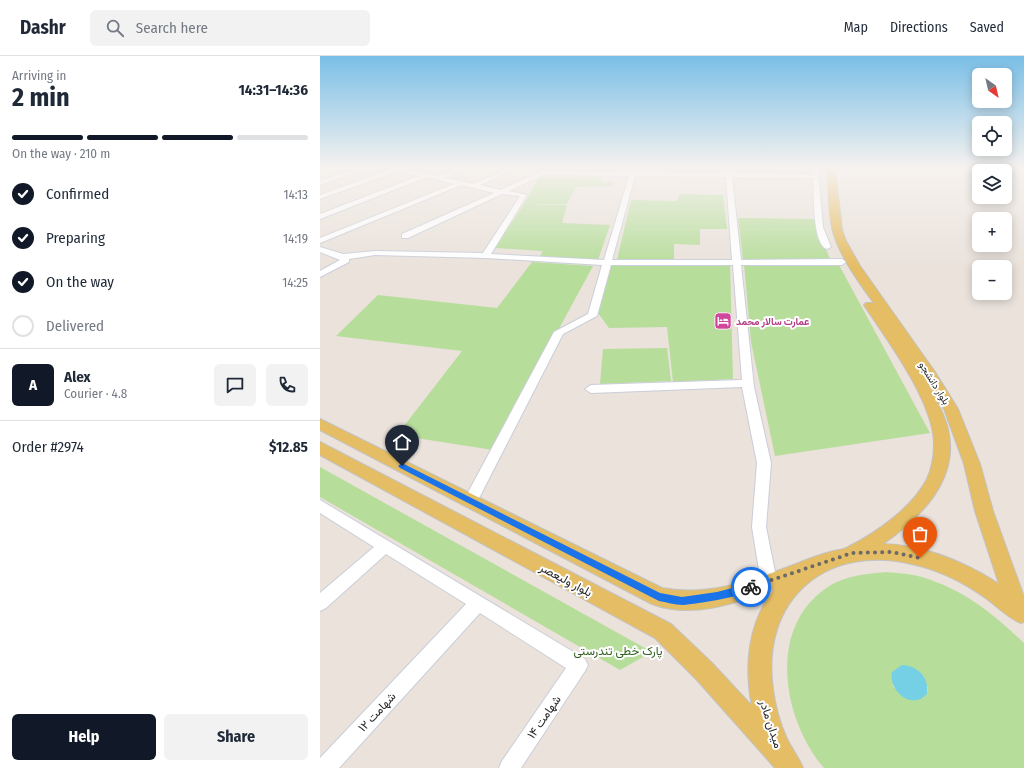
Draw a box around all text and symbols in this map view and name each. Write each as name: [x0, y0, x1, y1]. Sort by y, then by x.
search box: [90, 10, 370, 46]
text: Dashr: [20, 16, 66, 39]
icon: search: [104, 17, 126, 39]
text: Search here: [136, 19, 208, 37]
text: Map: [844, 19, 868, 36]
text: Directions: [890, 19, 948, 36]
text: Saved: [970, 19, 1004, 36]
text: Arriving in: [12, 68, 66, 83]
north arrow: [972, 68, 1012, 108]
map controls: [972, 68, 1012, 300]
text: 14:31–14:36: [238, 81, 308, 99]
text: 2 min: [12, 82, 70, 113]
button: locate: [972, 116, 1012, 156]
text: On the way · 210 m: [12, 146, 110, 161]
button: layers: [972, 164, 1012, 204]
icon: check: [12, 183, 34, 205]
text: Confirmed: [46, 185, 109, 203]
text: 14:13: [283, 187, 308, 202]
button: +: [972, 212, 1012, 252]
icon: check: [12, 227, 34, 249]
text: Preparing: [46, 229, 105, 247]
text: 14:19: [283, 231, 308, 246]
button: −: [972, 260, 1012, 300]
icon: check: [12, 271, 34, 293]
text: On the way: [46, 273, 114, 291]
text: 14:25: [282, 275, 308, 290]
hotel icon: عمارت سالار محمد: [713, 311, 733, 331]
place label: عمارت سالار محمد: [736, 316, 809, 328]
text: Delivered: [46, 317, 104, 335]
street label: بلوار دانشجو: [916, 360, 952, 407]
button: chat: [214, 364, 256, 406]
button: phone: [266, 364, 308, 406]
text: Alex: [64, 368, 91, 386]
text: A: [29, 376, 37, 394]
text: Courier · 4.8: [64, 386, 127, 401]
pin: [385, 425, 419, 466]
icon: home: [391, 431, 413, 453]
text: Order #2974: [12, 438, 84, 456]
text: $12.85: [269, 438, 308, 456]
pin: [903, 517, 937, 558]
icon: bag: [909, 523, 931, 545]
street label: بلوار ولیعصر: [536, 560, 595, 601]
courier: [731, 567, 771, 607]
icon: bike: [740, 576, 762, 598]
park label: پارک خطی تندرستی: [573, 644, 663, 659]
street label: شهامت ۱۲: [355, 689, 399, 735]
street label: شهامت ۱۴: [524, 693, 565, 742]
street label: میدان مادر: [755, 697, 785, 750]
button: Help: [12, 714, 156, 760]
button: Share: [164, 714, 308, 760]

